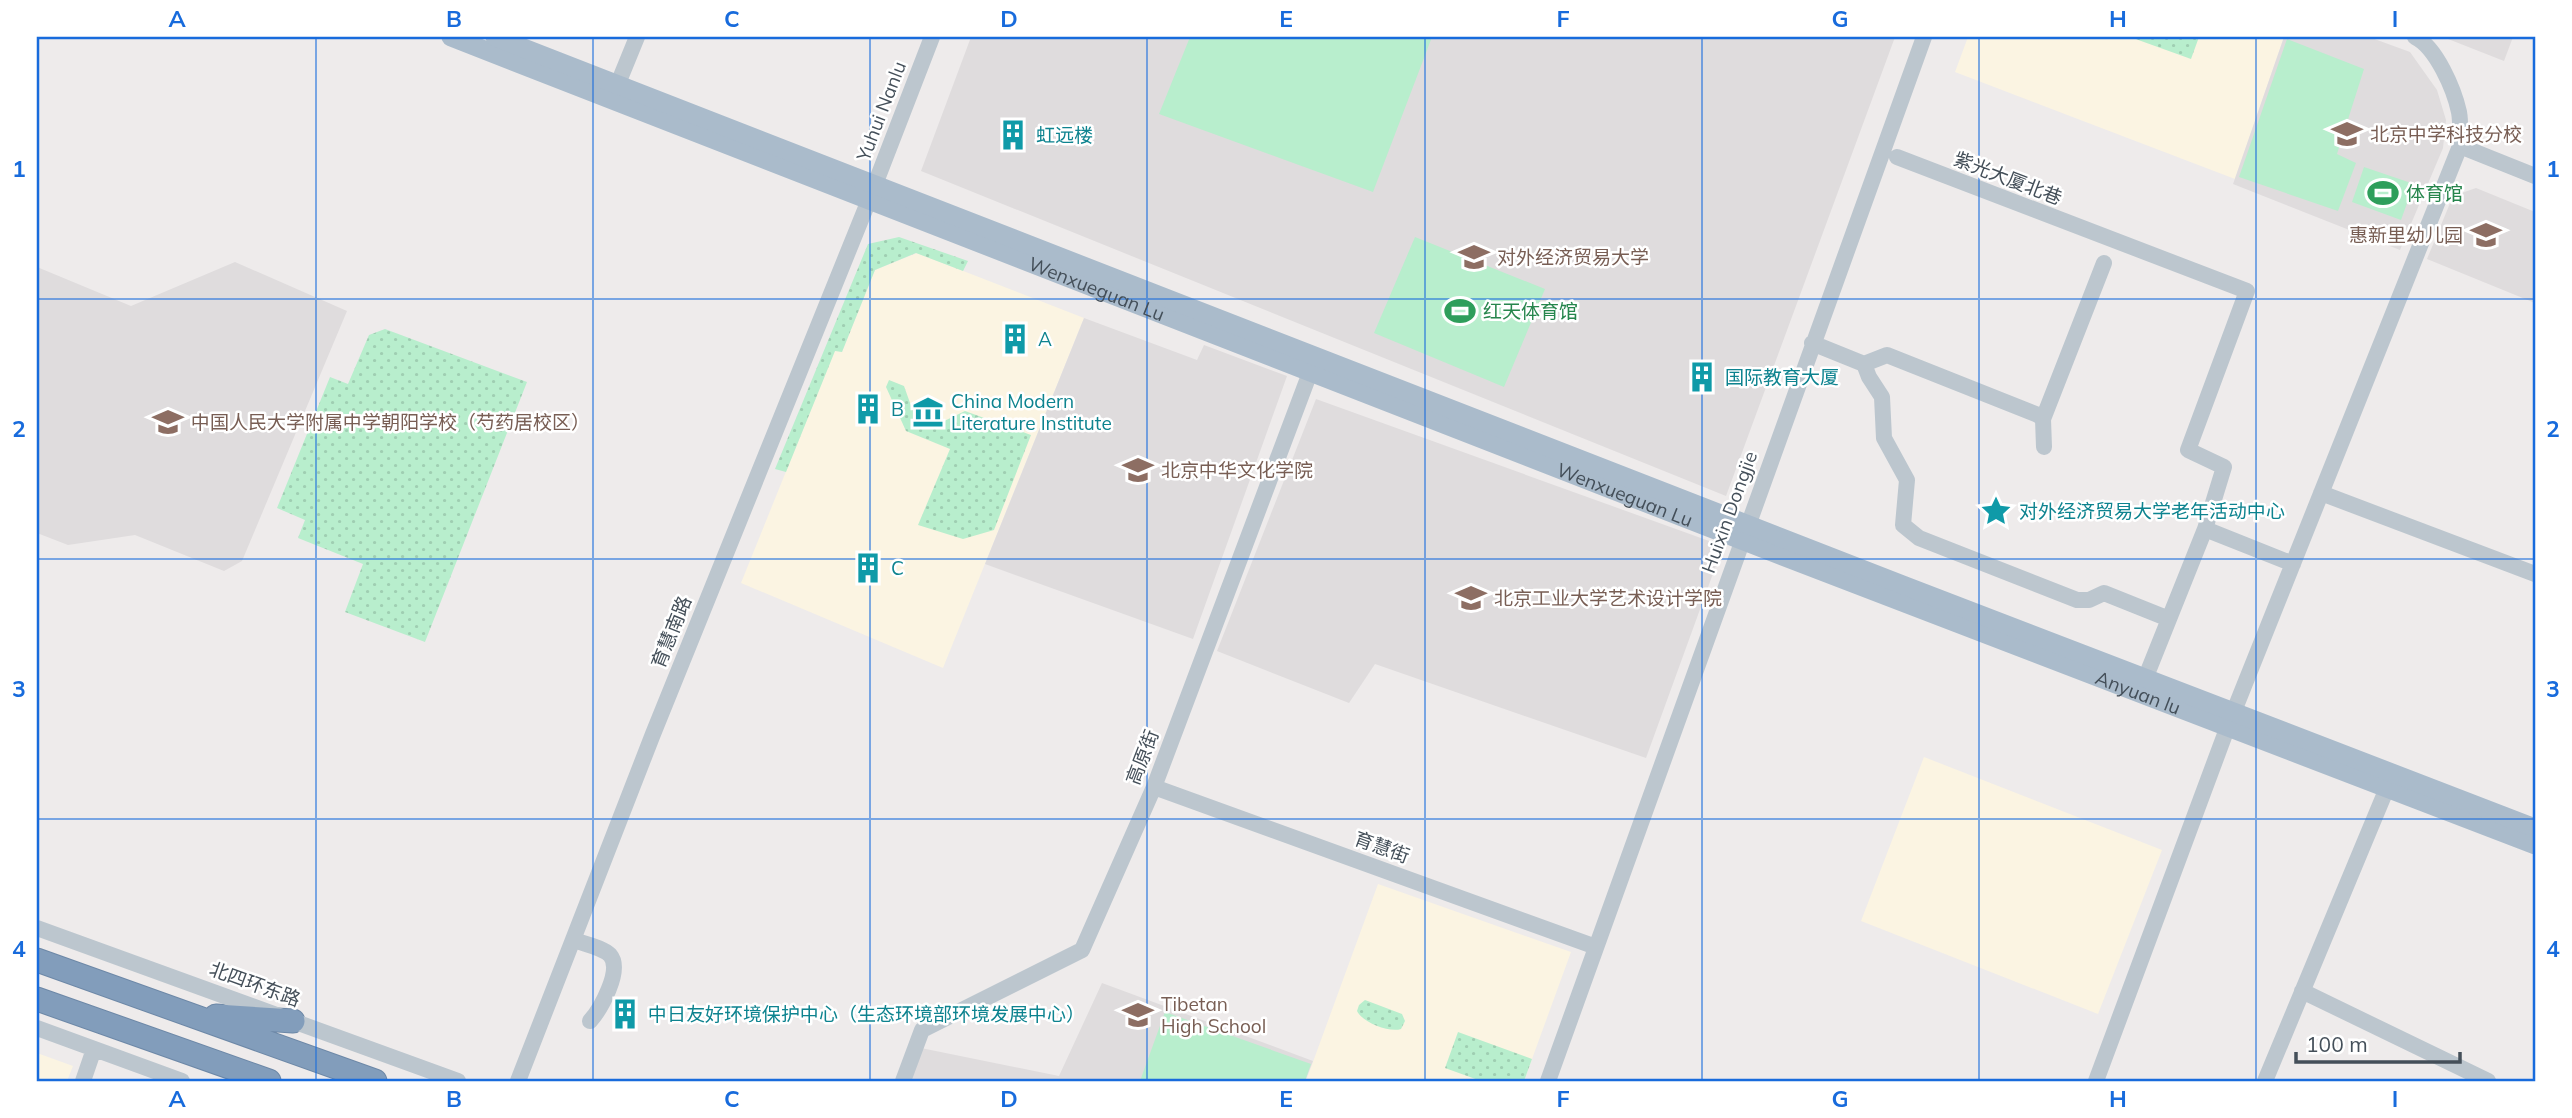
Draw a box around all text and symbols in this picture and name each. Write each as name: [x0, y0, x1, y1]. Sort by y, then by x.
text: A: [168, 4, 186, 33]
text: B: [446, 4, 462, 33]
text: C: [724, 4, 740, 33]
text: D: [1000, 4, 1018, 33]
text: E: [1279, 4, 1293, 33]
text: F: [1556, 4, 1570, 33]
text: G: [1831, 4, 1849, 33]
text: H: [2109, 4, 2127, 33]
text: I: [2392, 4, 2398, 33]
street label: Yuhui Nanlu: [851, 58, 911, 165]
school or university icon: 北京中学科技分校: [2330, 117, 2364, 151]
building icon: 虹远楼: [996, 118, 1030, 152]
place label: 北京中学科技分校: [2370, 122, 2522, 146]
place label: 虹远楼: [1036, 123, 1093, 147]
street label: 紫光大厦北巷: [1950, 146, 2066, 210]
text: 1: [12, 154, 26, 183]
text: 1: [2546, 154, 2560, 183]
sports icon: 体育馆: [2366, 176, 2400, 210]
place label: 体育馆: [2406, 181, 2463, 205]
school or university icon: 惠新里幼儿园: [2469, 218, 2503, 252]
place label: 惠新里幼儿园: [2349, 223, 2463, 247]
school or university icon: 对外经济贸易大学: [1457, 240, 1491, 274]
place label: 对外经济贸易大学: [1497, 245, 1649, 269]
street label: Wenxueguan Lu: [1025, 251, 1168, 326]
sports icon: 红天体育馆: [1443, 294, 1477, 328]
place label: 红天体育馆: [1483, 299, 1578, 323]
building icon: A: [998, 322, 1032, 356]
place label: A: [1038, 327, 1052, 351]
building icon: 国际教育大厦: [1685, 360, 1719, 394]
place label: 国际教育大厦: [1725, 365, 1839, 389]
place label: China Modern Literature Institute: [951, 389, 1112, 435]
building icon: B: [851, 392, 885, 426]
museum icon: China Modern Literature Institute: [911, 395, 945, 429]
place label: B: [891, 397, 904, 421]
school or university icon: 中国人民大学附属中学朝阳学校（芍药居校区）: [151, 405, 185, 439]
place label: 中国人民大学附属中学朝阳学校（芍药居校区）: [191, 410, 590, 434]
text: 2: [12, 414, 26, 443]
text: 2: [2546, 414, 2560, 443]
street label: Huixin Dongjie: [1696, 448, 1762, 576]
school or university icon: 北京中华文化学院: [1121, 453, 1155, 487]
street label: Wenxueguan Lu: [1553, 457, 1696, 532]
place label: 北京中华文化学院: [1161, 458, 1313, 482]
place icon: 对外经济贸易大学老年活动中心: [1979, 494, 2013, 528]
place label: 对外经济贸易大学老年活动中心: [2019, 499, 2285, 523]
building icon: C: [851, 551, 885, 585]
place label: C: [891, 556, 904, 580]
school or university icon: 北京工业大学艺术设计学院: [1454, 581, 1488, 615]
place label: 北京工业大学艺术设计学院: [1494, 586, 1722, 610]
street label: 育慧南路: [646, 592, 696, 672]
street label: Anyuan lu: [2092, 665, 2184, 720]
text: 3: [12, 674, 26, 703]
text: 3: [2546, 674, 2560, 703]
street label: 高原街: [1121, 726, 1163, 788]
street label: 育慧街: [1351, 826, 1413, 868]
text: 4: [12, 934, 26, 963]
text: 4: [2546, 934, 2560, 963]
street label: 北四环东路: [206, 956, 304, 1012]
place label: Tibetan High School: [1161, 992, 1266, 1038]
building icon: 中日友好环境保护中心（生态环境部环境发展中心）: [608, 997, 642, 1031]
school or university icon: Tibetan High School: [1121, 998, 1155, 1032]
place label: 中日友好环境保护中心（生态环境部环境发展中心）: [648, 1002, 1085, 1026]
scale bar: [2296, 1020, 2460, 1064]
text: 100 m: [2306, 1031, 2368, 1057]
text: A: [168, 1084, 186, 1113]
text: B: [446, 1084, 462, 1113]
text: C: [724, 1084, 740, 1113]
text: D: [1000, 1084, 1018, 1113]
text: E: [1279, 1084, 1293, 1113]
text: F: [1556, 1084, 1570, 1113]
text: G: [1831, 1084, 1849, 1113]
text: H: [2109, 1084, 2127, 1113]
text: I: [2392, 1084, 2398, 1113]

